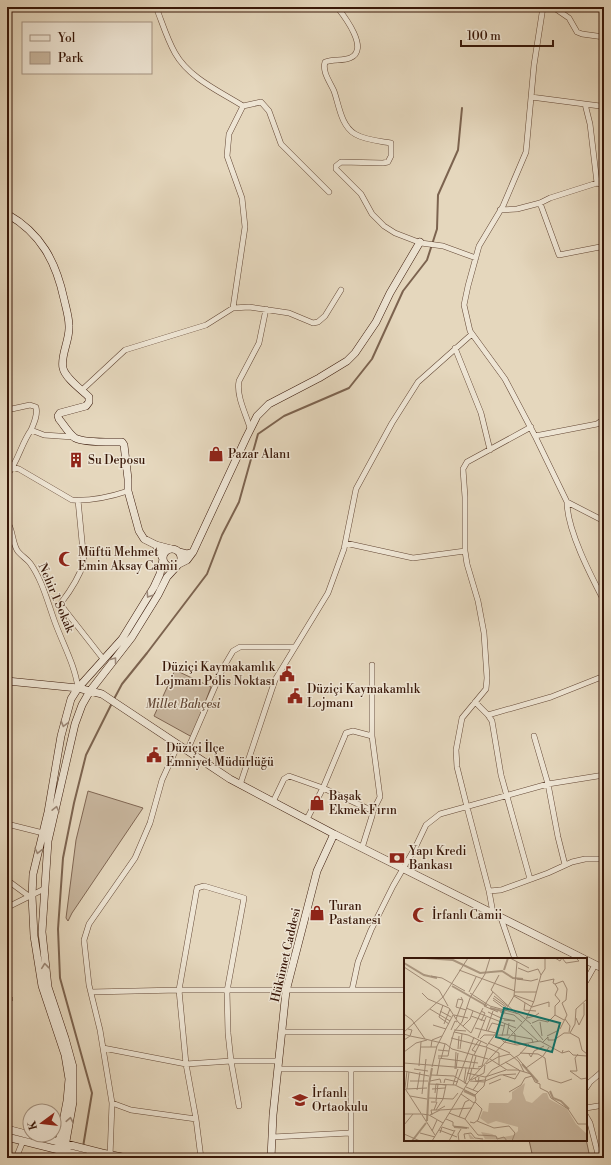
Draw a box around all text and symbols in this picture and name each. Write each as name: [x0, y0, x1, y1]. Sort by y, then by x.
legend: [22, 22, 152, 74]
scale bar: [461, 22, 553, 48]
text: 100 m: [467, 29, 501, 44]
text: Yol: [57, 31, 76, 46]
text: Park: [58, 51, 84, 66]
shop icon: Pazar Alanı: [207, 445, 225, 463]
place label: Pazar Alanı: [228, 447, 290, 462]
building icon: Su Deposu: [67, 451, 85, 469]
place label: Su Deposu: [88, 453, 146, 468]
place label: Müftü Mehmet Emin Aksay Camii: [78, 545, 178, 574]
mosque icon: Müftü Mehmet Emin Aksay Camii: [57, 550, 75, 568]
street label: Nehir 1 Sokak: [35, 561, 78, 636]
one-way arrow: [146, 591, 154, 598]
one-way arrow: [109, 658, 116, 665]
place label: Düziçi Kaymakamlık Lojmanı Polis Noktası: [155, 660, 276, 689]
public building icon: Düziçi Kaymakamlık Lojmanı Polis Noktası: [278, 665, 296, 683]
place label: Düziçi Kaymakamlık Lojmanı: [307, 682, 421, 711]
public building icon: Düziçi Kaymakamlık Lojmanı: [286, 687, 304, 705]
park label: Millet Bahçesi: [146, 697, 221, 712]
one-way arrow: [60, 720, 69, 727]
place label: Düziçi İlçe Emniyet Müdürlüğü: [166, 739, 274, 770]
public building icon: Düziçi İlçe Emniyet Müdürlüğü: [145, 746, 163, 764]
place label: Başak Ekmek Fırın: [328, 789, 397, 818]
shop icon: Başak Ekmek Fırın: [308, 794, 326, 812]
one-way arrow: [51, 806, 59, 812]
place label: Yapı Kredi Bankası: [408, 844, 466, 873]
one-way arrow: [35, 848, 43, 854]
bank icon: Yapı Kredi Bankası: [388, 849, 406, 867]
place label: Turan Pastanesi: [329, 899, 381, 928]
shop icon: Turan Pastanesi: [308, 904, 326, 922]
street label: Hükümet Caddesi: [268, 906, 304, 1004]
mosque icon: İrfanlı Camii: [411, 906, 429, 924]
place label: İrfanlı Camii: [432, 906, 502, 923]
inset map: [404, 958, 587, 1141]
one-way arrow: [41, 963, 50, 969]
place label: İrfanlı Ortaokulu: [312, 1084, 368, 1115]
school or university icon: İrfanlı Ortaokulu: [291, 1091, 309, 1109]
north arrow: [22, 1103, 62, 1143]
one-way arrow: [65, 1116, 74, 1123]
text: K: [25, 1118, 41, 1131]

